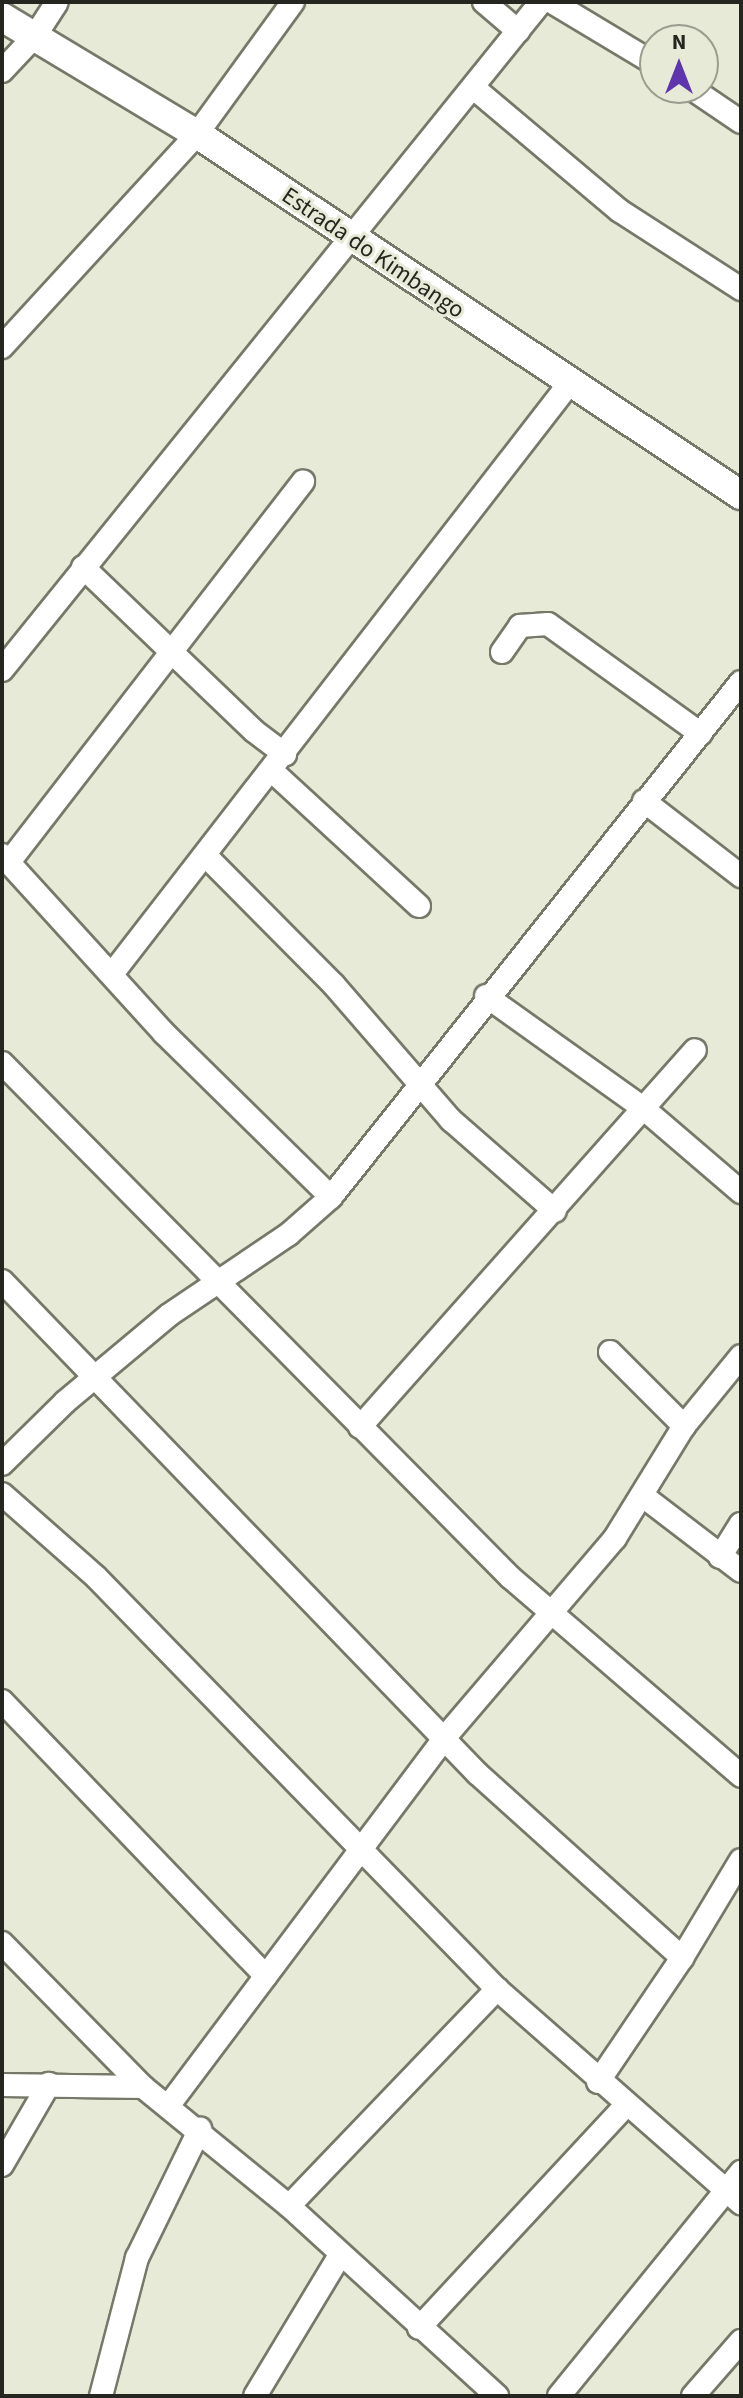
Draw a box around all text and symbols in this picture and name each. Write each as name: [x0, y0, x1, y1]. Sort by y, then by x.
north arrow: [639, 24, 719, 104]
text: N: [672, 26, 686, 58]
street label: Estrada do Kimbango: [276, 181, 470, 325]

